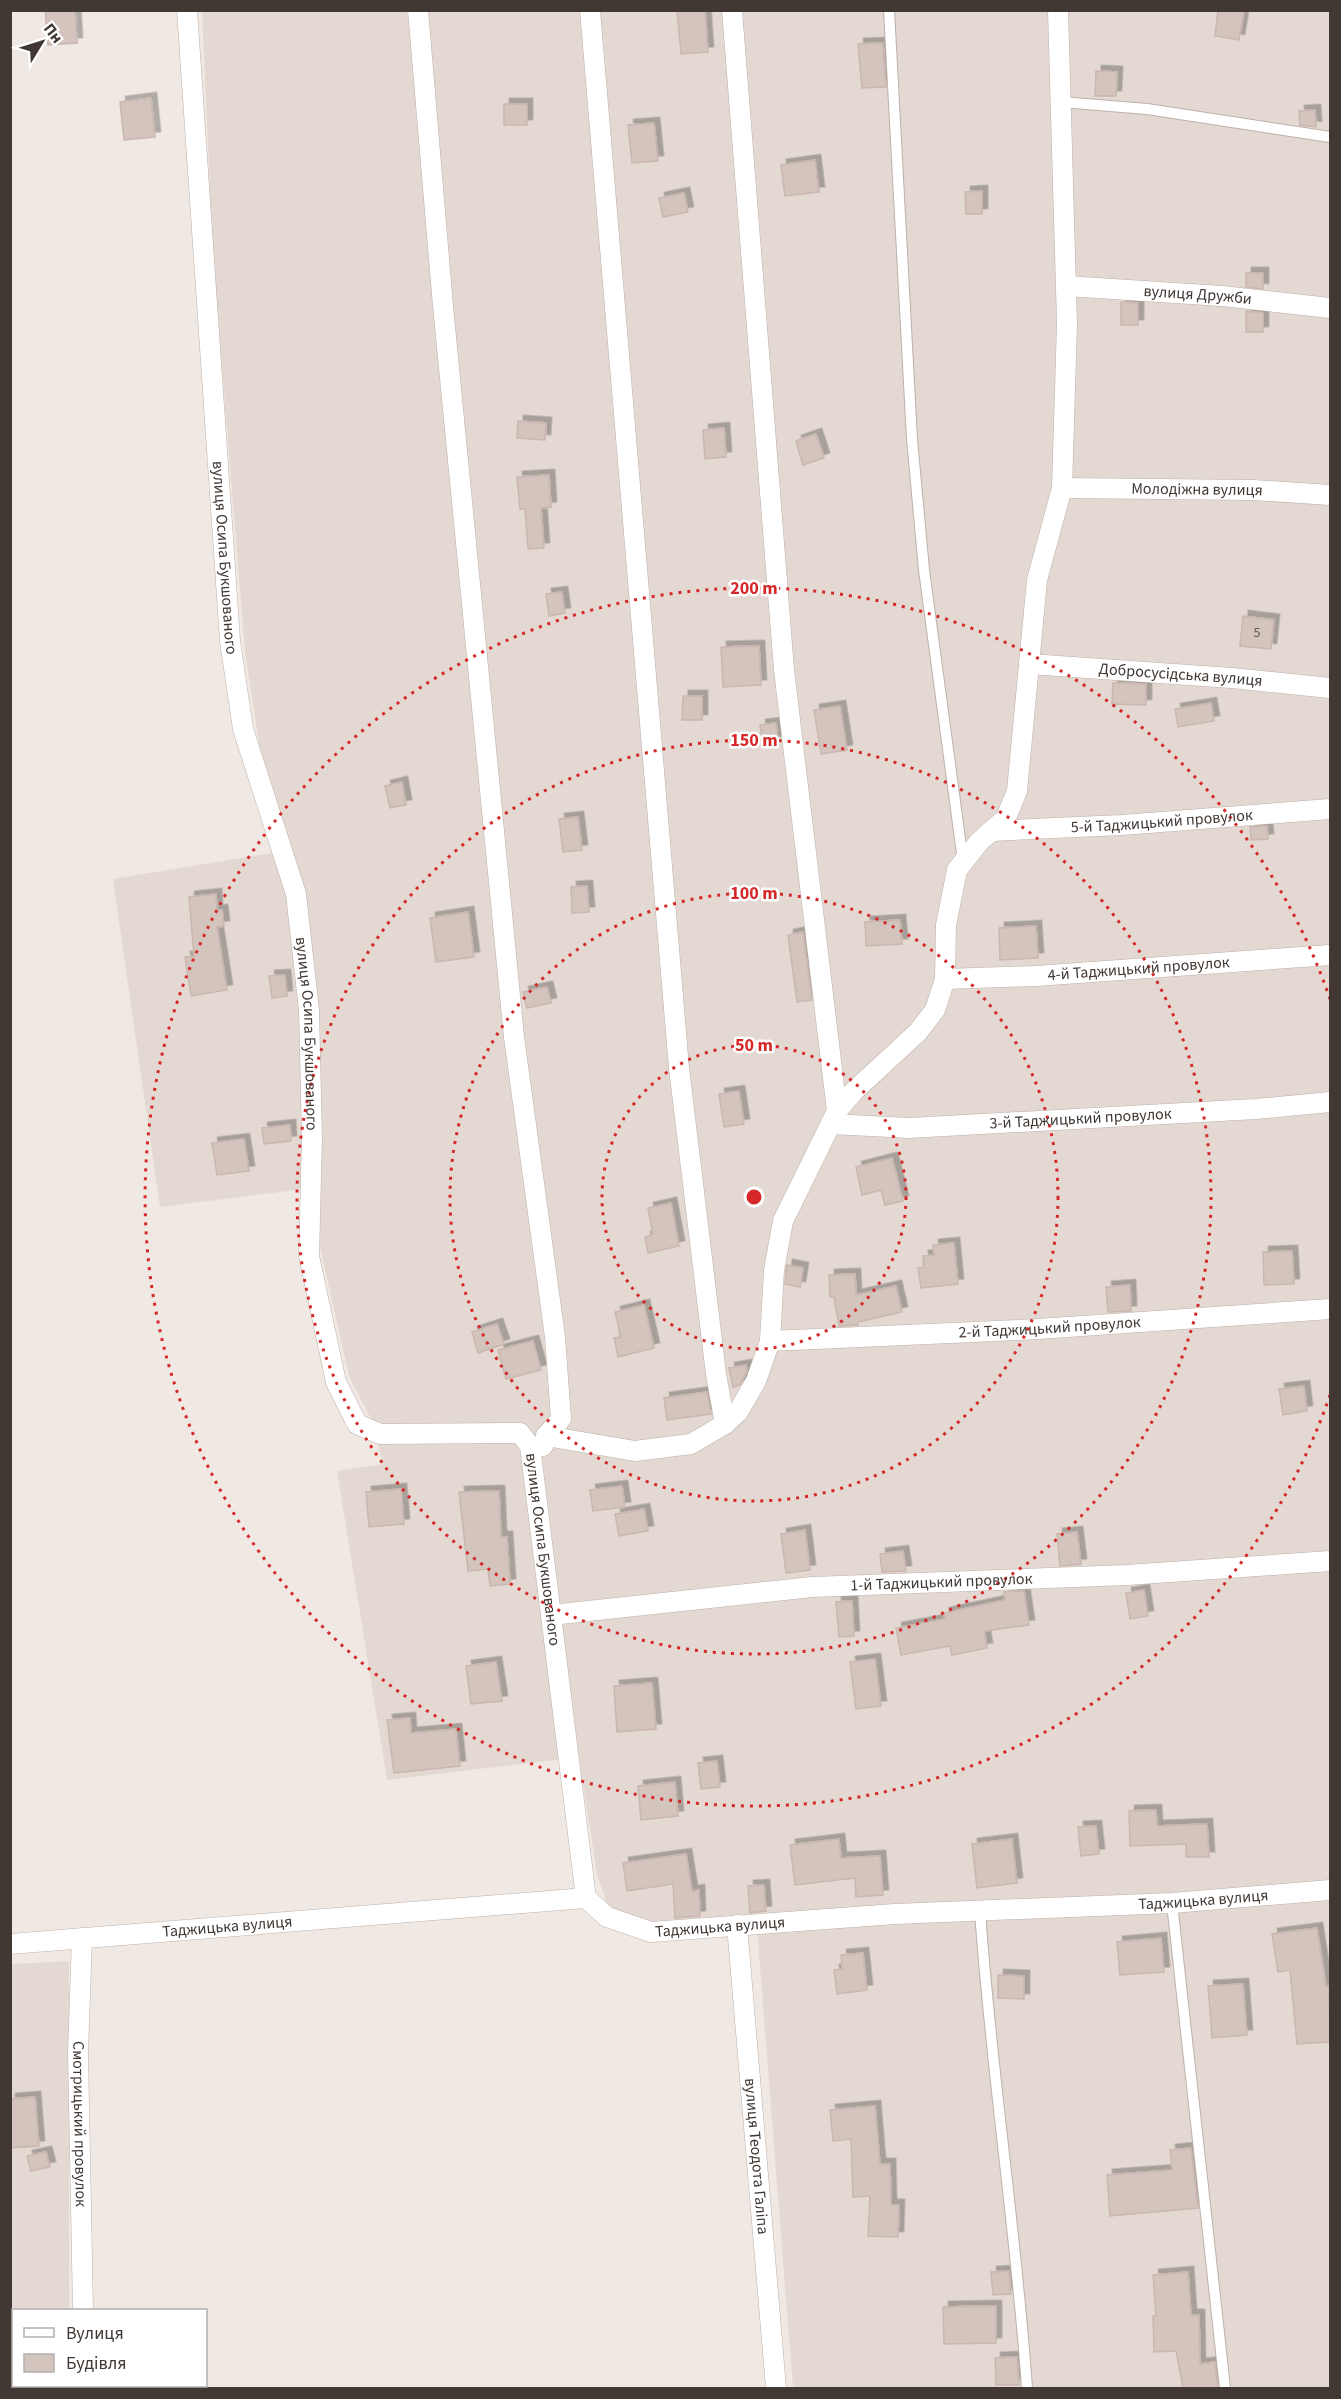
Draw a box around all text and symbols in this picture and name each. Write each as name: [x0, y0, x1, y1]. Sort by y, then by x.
north arrow: [12, 12, 72, 72]
text: Пн: [38, 19, 68, 48]
street label: вулиця Дружби: [1143, 280, 1253, 310]
street label: вулиця Осипа Букшованого: [207, 460, 243, 656]
street label: Молодіжна вулиця: [1131, 478, 1263, 502]
text: 200 m: [730, 576, 778, 601]
house number: 5: [1254, 623, 1261, 643]
street label: Добросусідська вулиця: [1098, 658, 1264, 692]
text: 150 m: [730, 728, 778, 753]
street label: 5-й Таджицький провулок: [1070, 804, 1254, 838]
text: 100 m: [730, 881, 778, 906]
street label: вулиця Осипа Букшованого: [290, 936, 323, 1131]
street label: 4-й Таджицький провулок: [1047, 951, 1231, 986]
text: 50 m: [735, 1033, 773, 1058]
street label: 3-й Таджицький провулок: [989, 1103, 1172, 1135]
centre of rings: [744, 1187, 764, 1207]
street label: 2-й Таджицький провулок: [958, 1311, 1142, 1344]
street label: вулиця Осипа Букшованого: [520, 1452, 566, 1647]
street label: 1-й Таджицький провулок: [850, 1568, 1033, 1597]
street label: Таджицька вулиця: [1138, 1884, 1269, 1915]
street label: Таджицька вулиця: [162, 1910, 293, 1943]
street label: Таджицька вулиця: [654, 1911, 786, 1943]
street label: Смотрицький провулок: [67, 2041, 92, 2207]
street label: вулиця Теодота Галіпа: [739, 2077, 774, 2235]
legend: [12, 2309, 207, 2387]
text: Вулиця: [66, 2321, 124, 2346]
text: Будівля: [66, 2351, 126, 2376]

